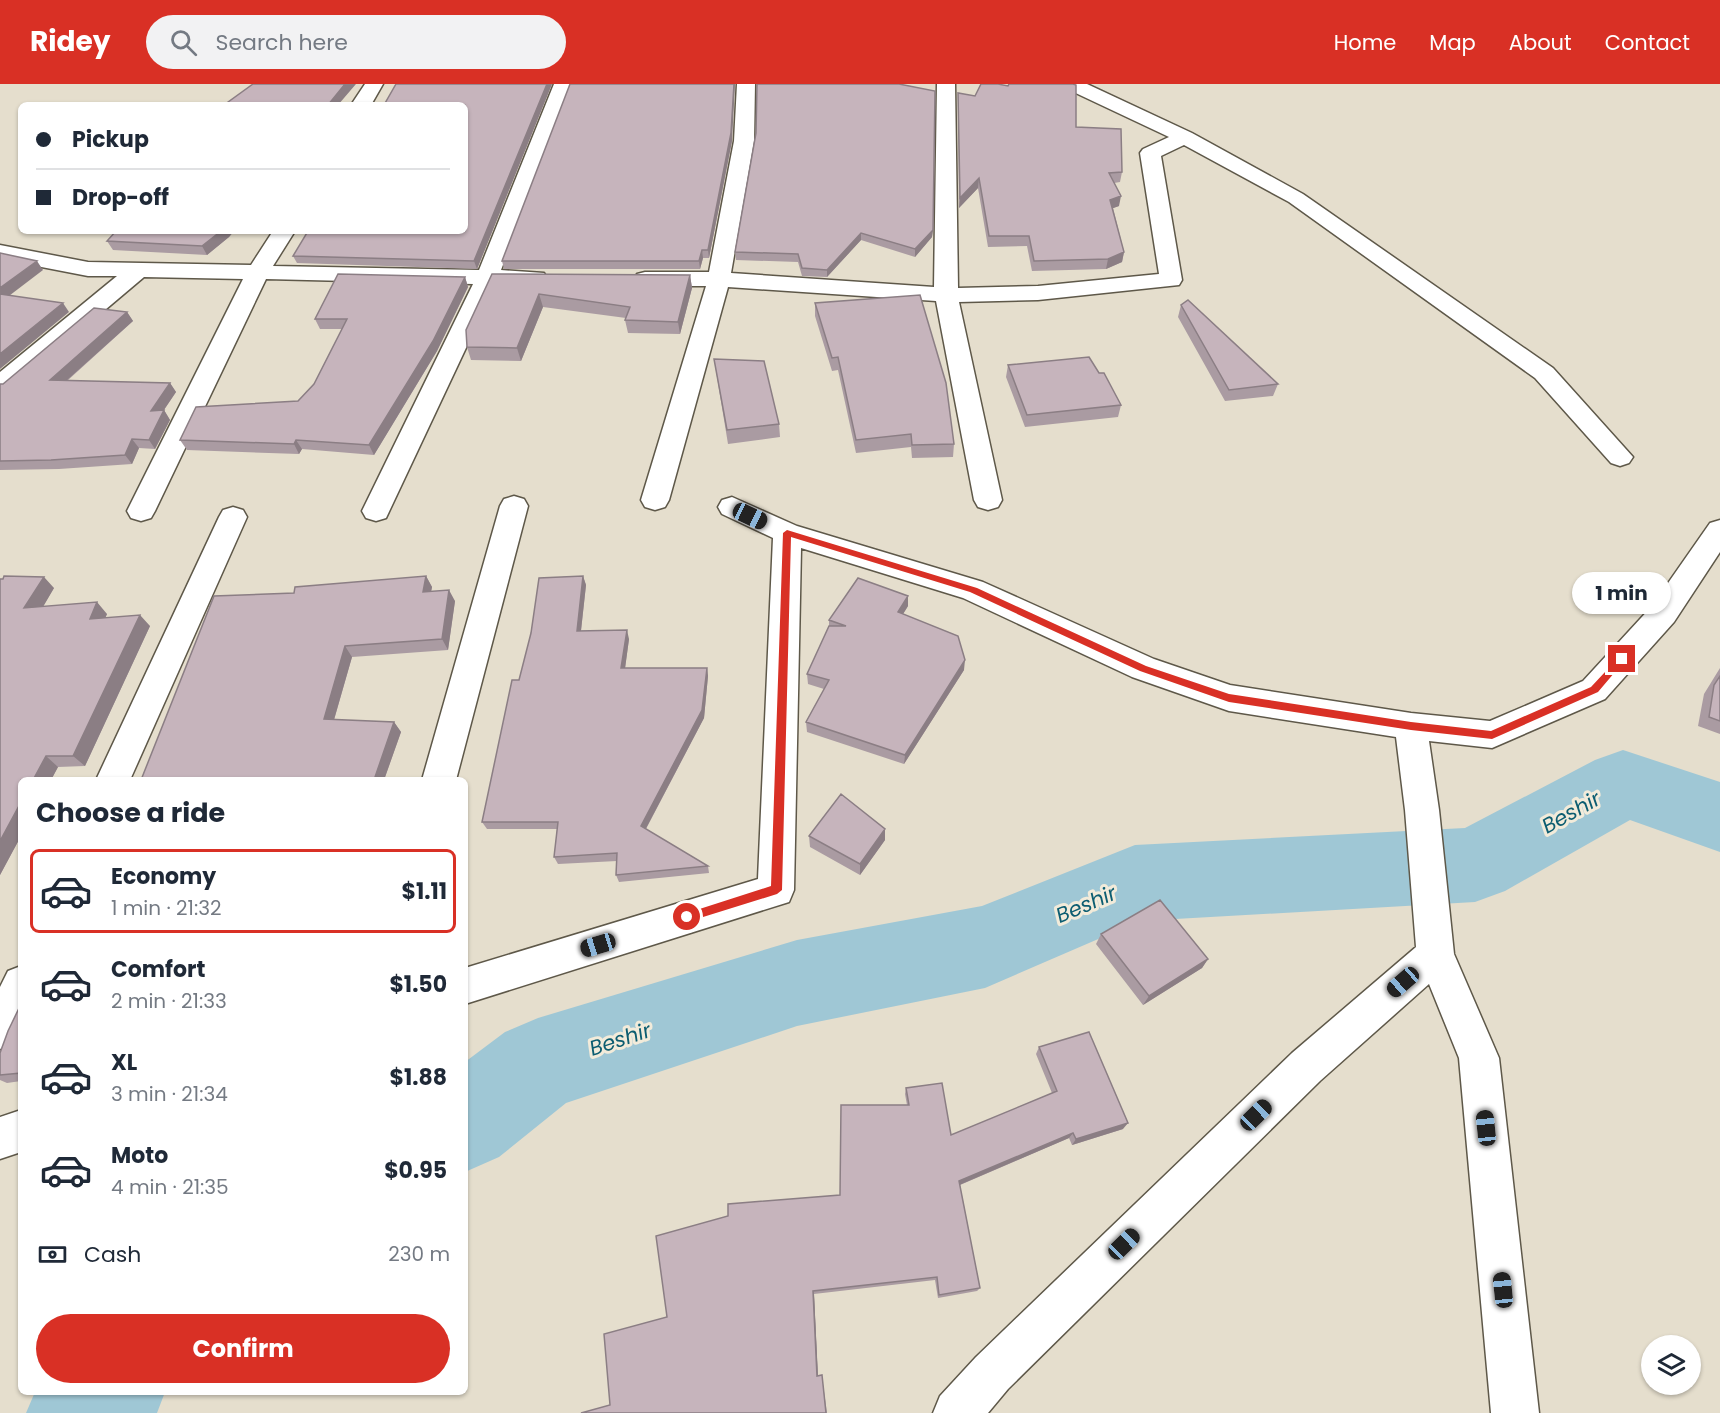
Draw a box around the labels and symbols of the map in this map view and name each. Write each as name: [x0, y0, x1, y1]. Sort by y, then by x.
car: [730, 500, 770, 532]
callout: 1 min: [1572, 572, 1672, 614]
route end: [1608, 645, 1635, 672]
water label: Beshir: [1536, 783, 1607, 840]
water label: Beshir: [1051, 878, 1122, 930]
route start: [673, 903, 700, 930]
car: [578, 931, 618, 959]
car: [1384, 963, 1422, 1001]
water label: Beshir: [585, 1015, 656, 1063]
car: [1237, 1096, 1275, 1134]
car: [1475, 1109, 1497, 1147]
car: [1105, 1225, 1143, 1263]
car: [1492, 1271, 1514, 1309]

